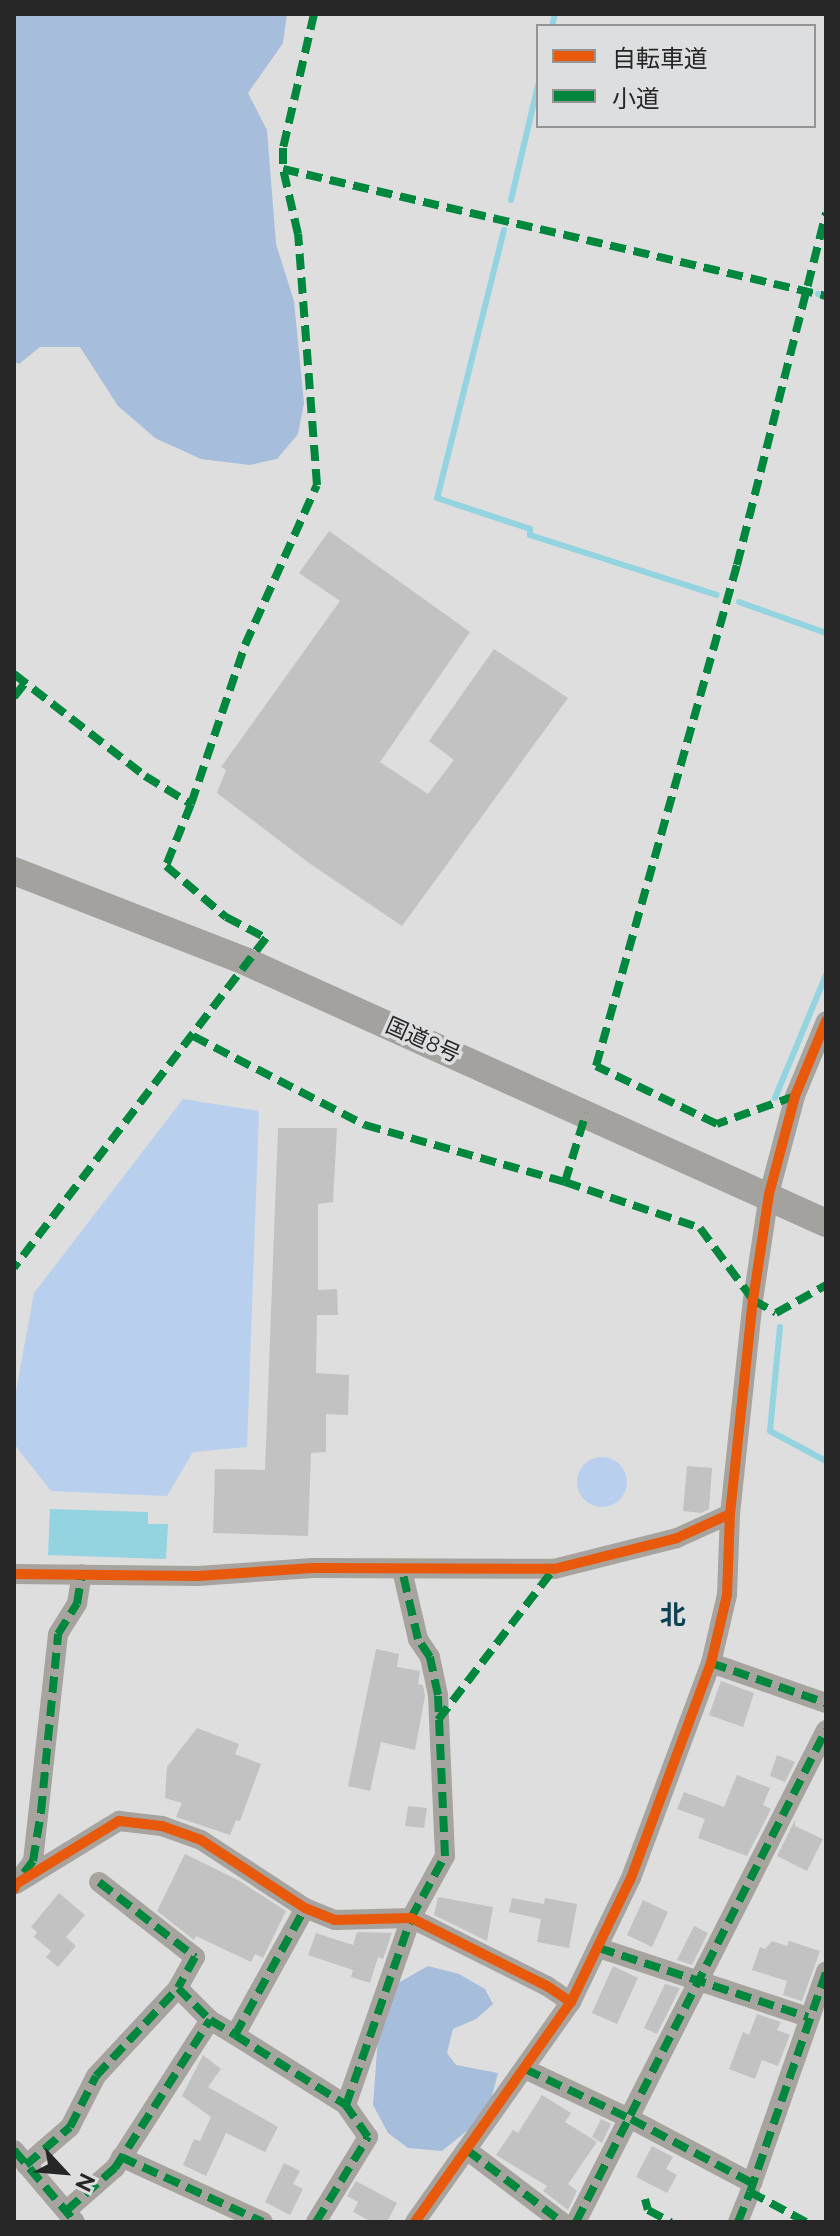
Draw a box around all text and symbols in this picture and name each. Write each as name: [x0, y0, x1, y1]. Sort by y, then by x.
legend: [536, 24, 816, 128]
text: 自転車道: [612, 44, 708, 73]
text: 小道: [612, 84, 660, 113]
street label: 国道8号: [382, 1012, 464, 1068]
district label: 北: [660, 1600, 686, 1632]
north arrow: [24, 2132, 104, 2212]
text: N: [70, 2169, 101, 2196]

